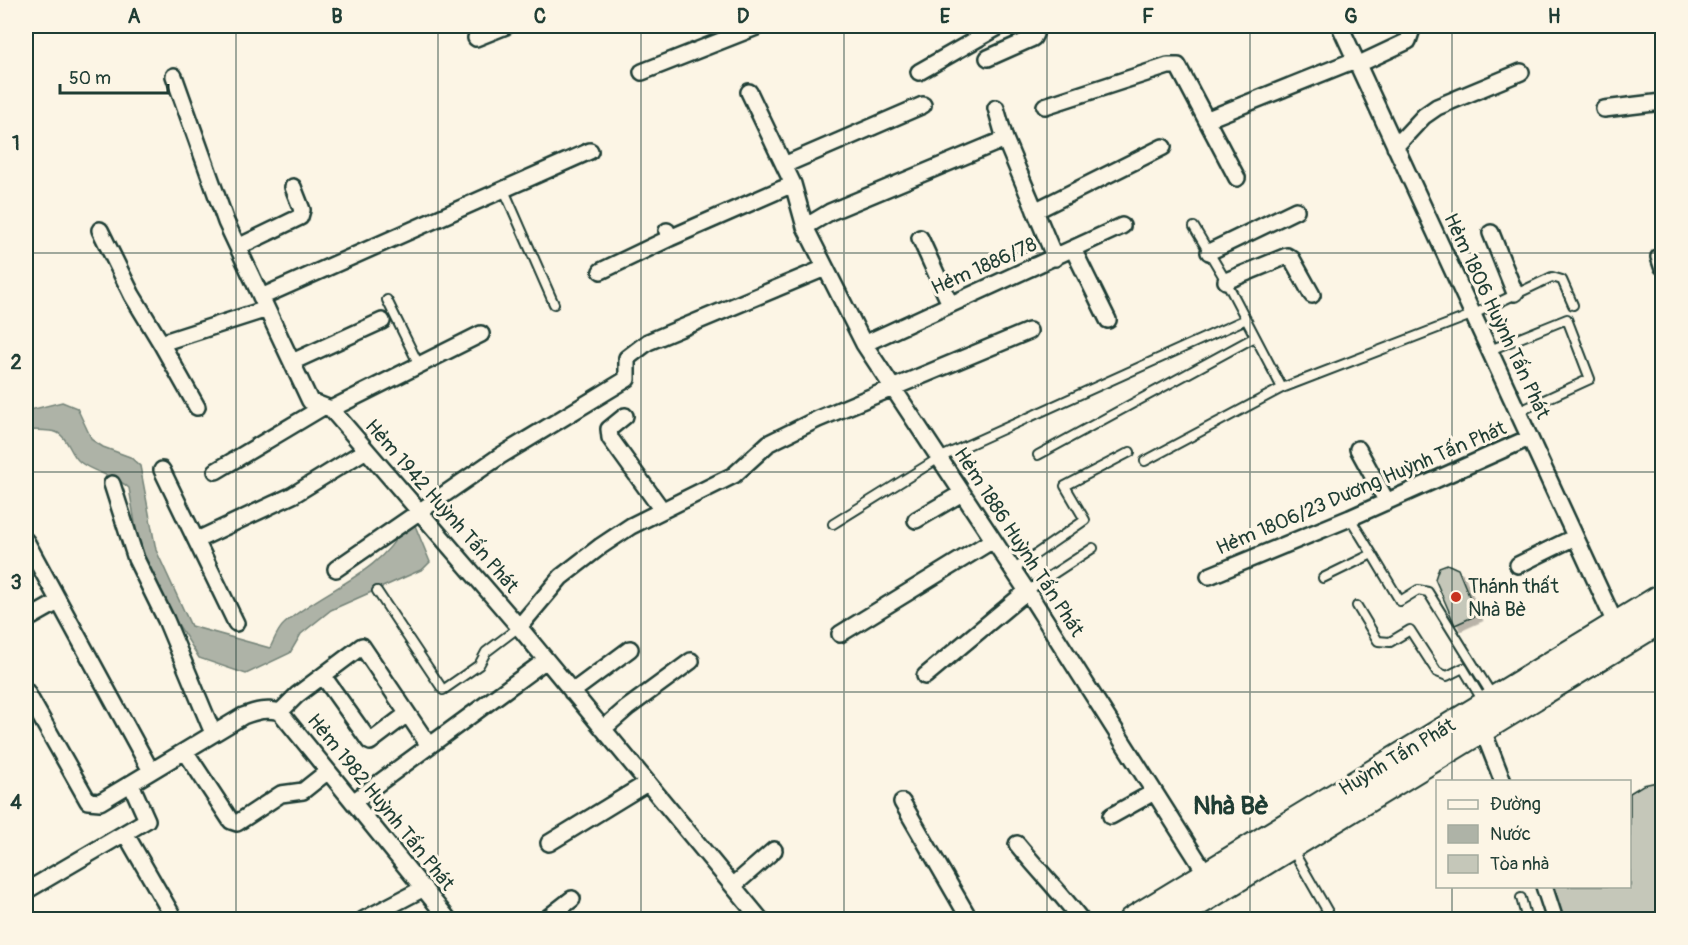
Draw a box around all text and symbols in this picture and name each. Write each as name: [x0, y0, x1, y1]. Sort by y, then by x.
text: A: [128, 4, 141, 29]
text: B: [331, 4, 343, 29]
text: C: [534, 4, 546, 29]
text: D: [737, 4, 750, 29]
text: E: [940, 4, 951, 29]
text: F: [1142, 4, 1154, 29]
text: G: [1344, 4, 1358, 29]
text: H: [1548, 4, 1561, 29]
scale bar: [60, 57, 168, 95]
text: 50 m: [69, 67, 111, 90]
text: 1: [12, 131, 20, 156]
street label: Hẻm 1806 Huỳnh Tấn Phát: [1438, 209, 1556, 424]
street label: Hẻm 1886/78: [927, 232, 1041, 300]
text: 2: [10, 350, 22, 375]
street label: Hẻm 1942 Huỳnh Tấn Phát: [360, 414, 525, 599]
street label: Hẻm 1806/23 Dương Huỳnh Tấn Phát: [1212, 415, 1511, 561]
street label: Hẻm 1886 Huỳnh Tấn Phát: [948, 443, 1090, 642]
text: 3: [10, 570, 22, 595]
place label: Thánh thất Nhà Bè: [1468, 574, 1560, 622]
marker: Thánh thất Nhà Bè: [1449, 590, 1463, 604]
street label: Hẻm 1982 Huỳnh Tấn Phát: [302, 709, 461, 896]
street label: Huỳnh Tấn Phát: [1334, 712, 1460, 802]
legend: [1436, 780, 1631, 888]
text: 4: [10, 790, 22, 815]
district label: Nhà Bè: [1193, 790, 1269, 822]
text: Đường: [1490, 793, 1541, 816]
text: Nước: [1490, 823, 1531, 846]
text: Tòa nhà: [1490, 853, 1549, 876]

